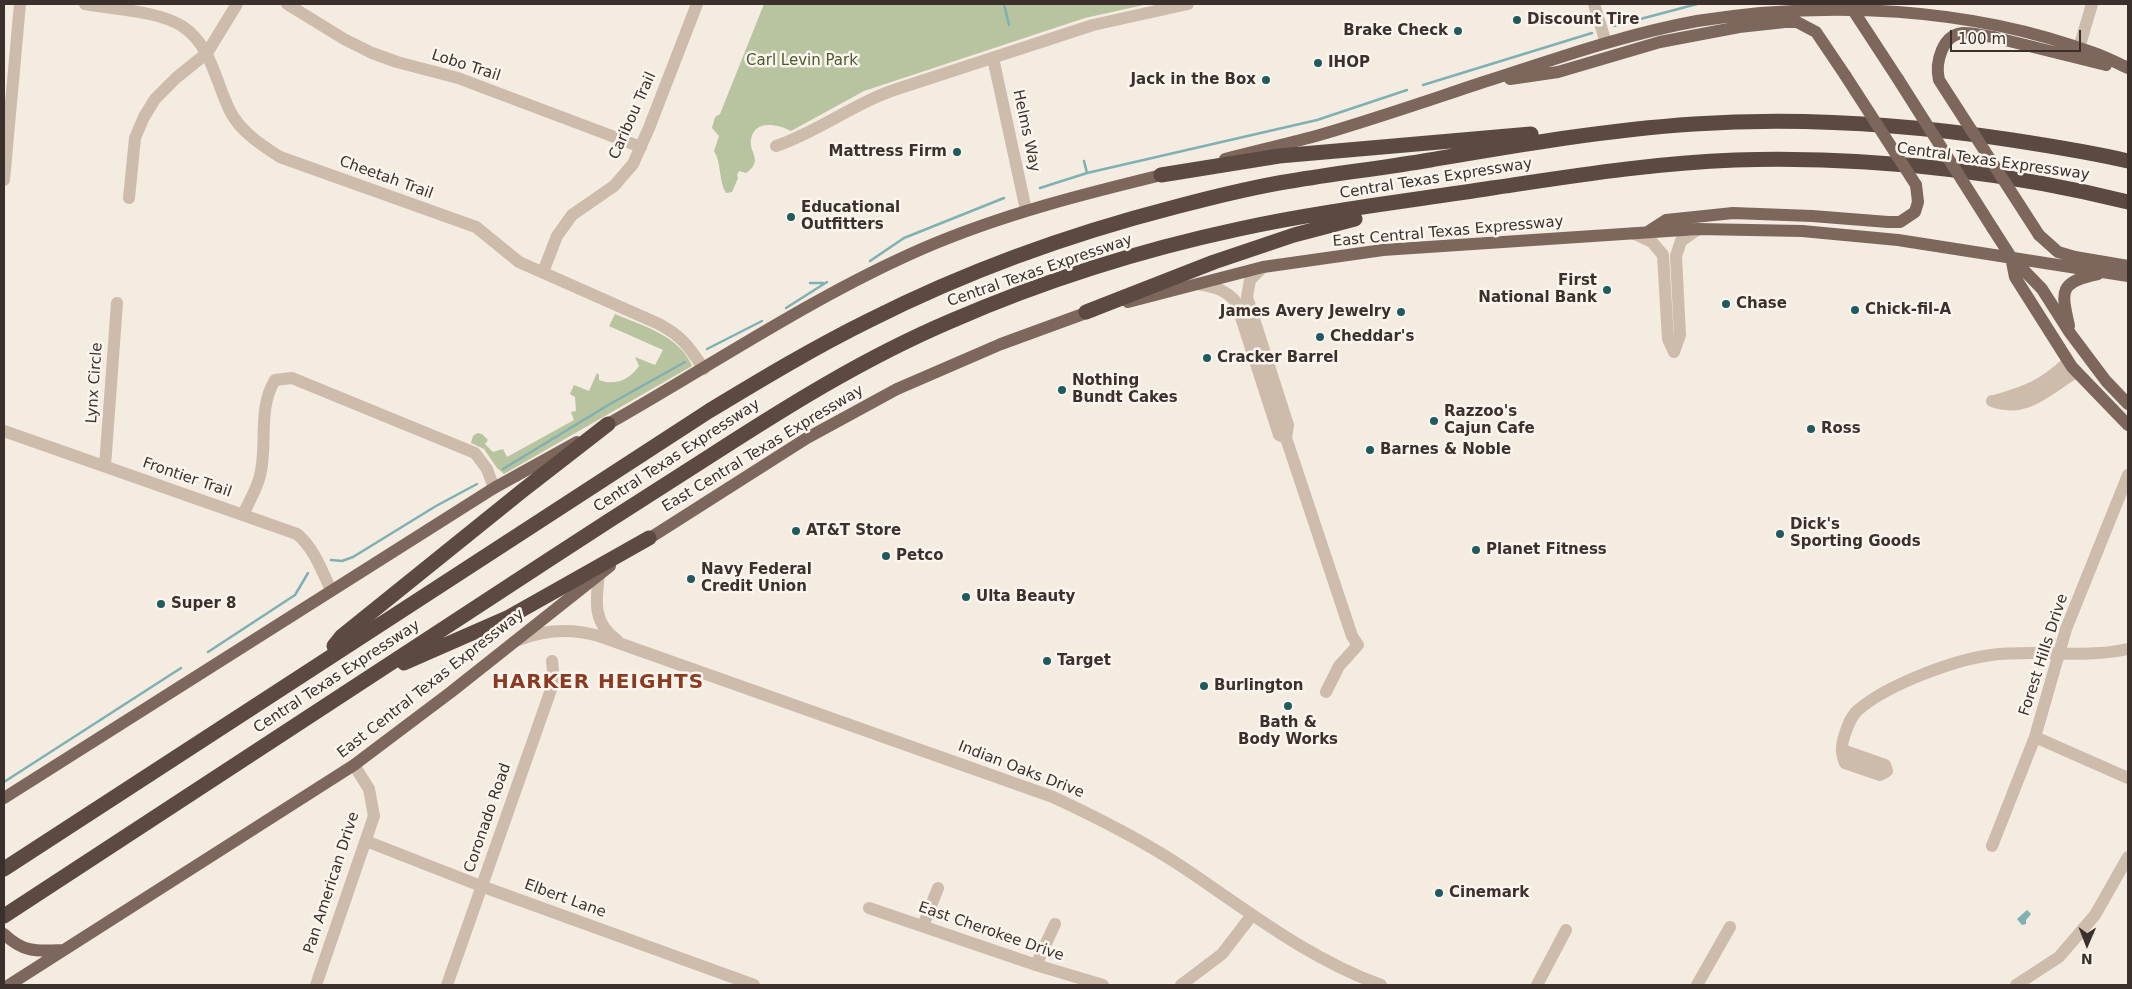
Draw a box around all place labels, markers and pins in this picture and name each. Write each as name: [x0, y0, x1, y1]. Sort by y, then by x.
place label: Discount Tire: [1527, 11, 1639, 29]
marker: Discount Tire: [1511, 14, 1523, 26]
place label: Brake Check: [1343, 22, 1448, 40]
marker: Brake Check: [1452, 25, 1464, 37]
place label: IHOP: [1328, 54, 1370, 72]
marker: IHOP: [1312, 57, 1324, 69]
place label: Jack in the Box: [1131, 71, 1256, 89]
marker: Jack in the Box: [1260, 74, 1272, 86]
place label: Mattress Firm: [829, 143, 947, 161]
marker: Mattress Firm: [951, 146, 963, 158]
place label: Educational Outfitters: [801, 199, 900, 234]
marker: Educational Outfitters: [785, 211, 797, 223]
place label: First National Bank: [1478, 272, 1597, 307]
marker: First National Bank: [1601, 284, 1613, 296]
place label: Chase: [1736, 295, 1787, 313]
marker: Chase: [1720, 298, 1732, 310]
place label: Chick-fil-A: [1865, 301, 1951, 319]
place label: James Avery Jewelry: [1220, 303, 1391, 321]
marker: Chick-fil-A: [1849, 304, 1861, 316]
marker: James Avery Jewelry: [1395, 306, 1407, 318]
place label: Cheddar's: [1330, 328, 1414, 346]
marker: Cheddar's: [1314, 331, 1326, 343]
place label: Cracker Barrel: [1217, 349, 1338, 367]
marker: Cracker Barrel: [1201, 352, 1213, 364]
place label: Nothing Bundt Cakes: [1072, 372, 1178, 407]
marker: Nothing Bundt Cakes: [1056, 384, 1068, 396]
place label: Razzoo's Cajun Cafe: [1444, 403, 1535, 438]
marker: Razzoo's Cajun Cafe: [1428, 415, 1440, 427]
place label: Ross: [1821, 420, 1861, 438]
marker: Ross: [1805, 423, 1817, 435]
place label: Barnes & Noble: [1380, 441, 1511, 459]
marker: Barnes & Noble: [1364, 444, 1376, 456]
place label: Dick's Sporting Goods: [1790, 516, 1921, 551]
place label: AT&T Store: [806, 522, 901, 540]
marker: AT&T Store: [790, 525, 802, 537]
marker: Dick's Sporting Goods: [1774, 528, 1786, 540]
place label: Planet Fitness: [1486, 541, 1607, 559]
marker: Planet Fitness: [1470, 544, 1482, 556]
place label: Petco: [896, 547, 944, 565]
marker: Petco: [880, 550, 892, 562]
place label: Navy Federal Credit Union: [701, 561, 812, 596]
marker: Navy Federal Credit Union: [685, 573, 697, 585]
place label: Ulta Beauty: [976, 588, 1075, 606]
marker: Ulta Beauty: [960, 591, 972, 603]
place label: Super 8: [171, 595, 236, 613]
marker: Super 8: [155, 598, 167, 610]
place label: Target: [1057, 652, 1111, 670]
marker: Target: [1041, 655, 1053, 667]
place label: Burlington: [1214, 677, 1303, 695]
marker: Burlington: [1198, 680, 1210, 692]
marker: Bath & Body Works: [1282, 700, 1294, 712]
place label: Bath & Body Works: [1238, 714, 1338, 749]
place label: Cinemark: [1449, 884, 1529, 902]
marker: Cinemark: [1433, 887, 1445, 899]

